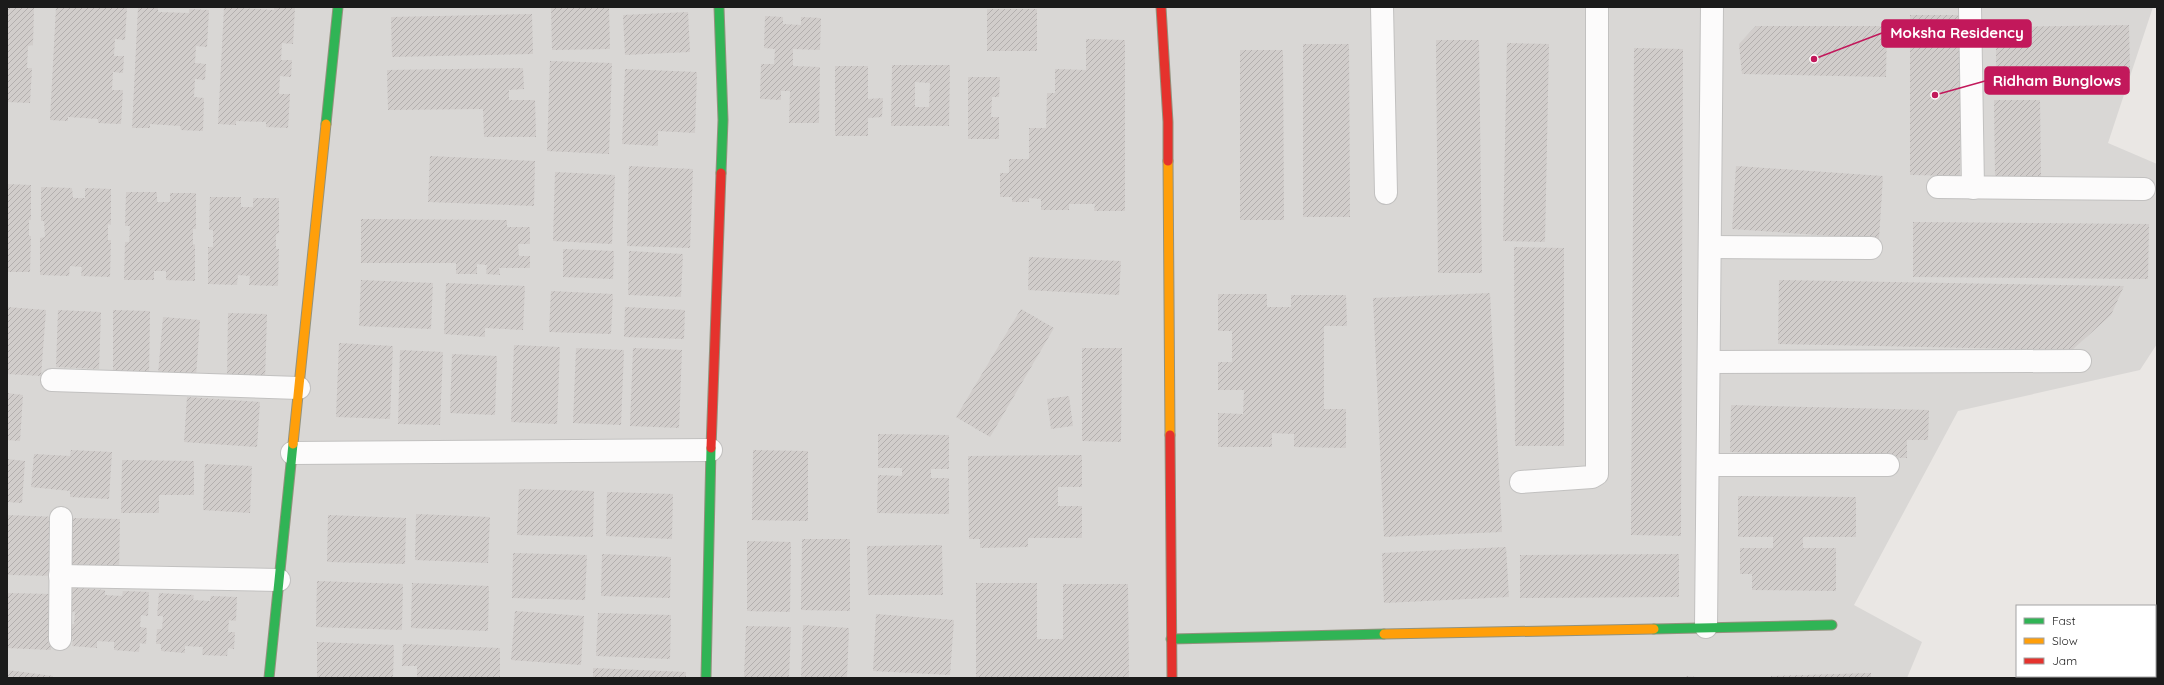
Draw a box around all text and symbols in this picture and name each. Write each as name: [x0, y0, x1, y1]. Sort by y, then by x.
callout: Moksha Residency: [1882, 20, 2031, 47]
text: Moksha Residency: [1890, 23, 2024, 42]
callout: Ridham Bunglows: [1985, 67, 2129, 94]
text: Ridham Bunglows: [1993, 71, 2121, 90]
legend: [2016, 605, 2156, 677]
text: Fast: [2052, 613, 2076, 628]
text: Slow: [2052, 633, 2078, 648]
text: Jam: [2052, 653, 2077, 668]

